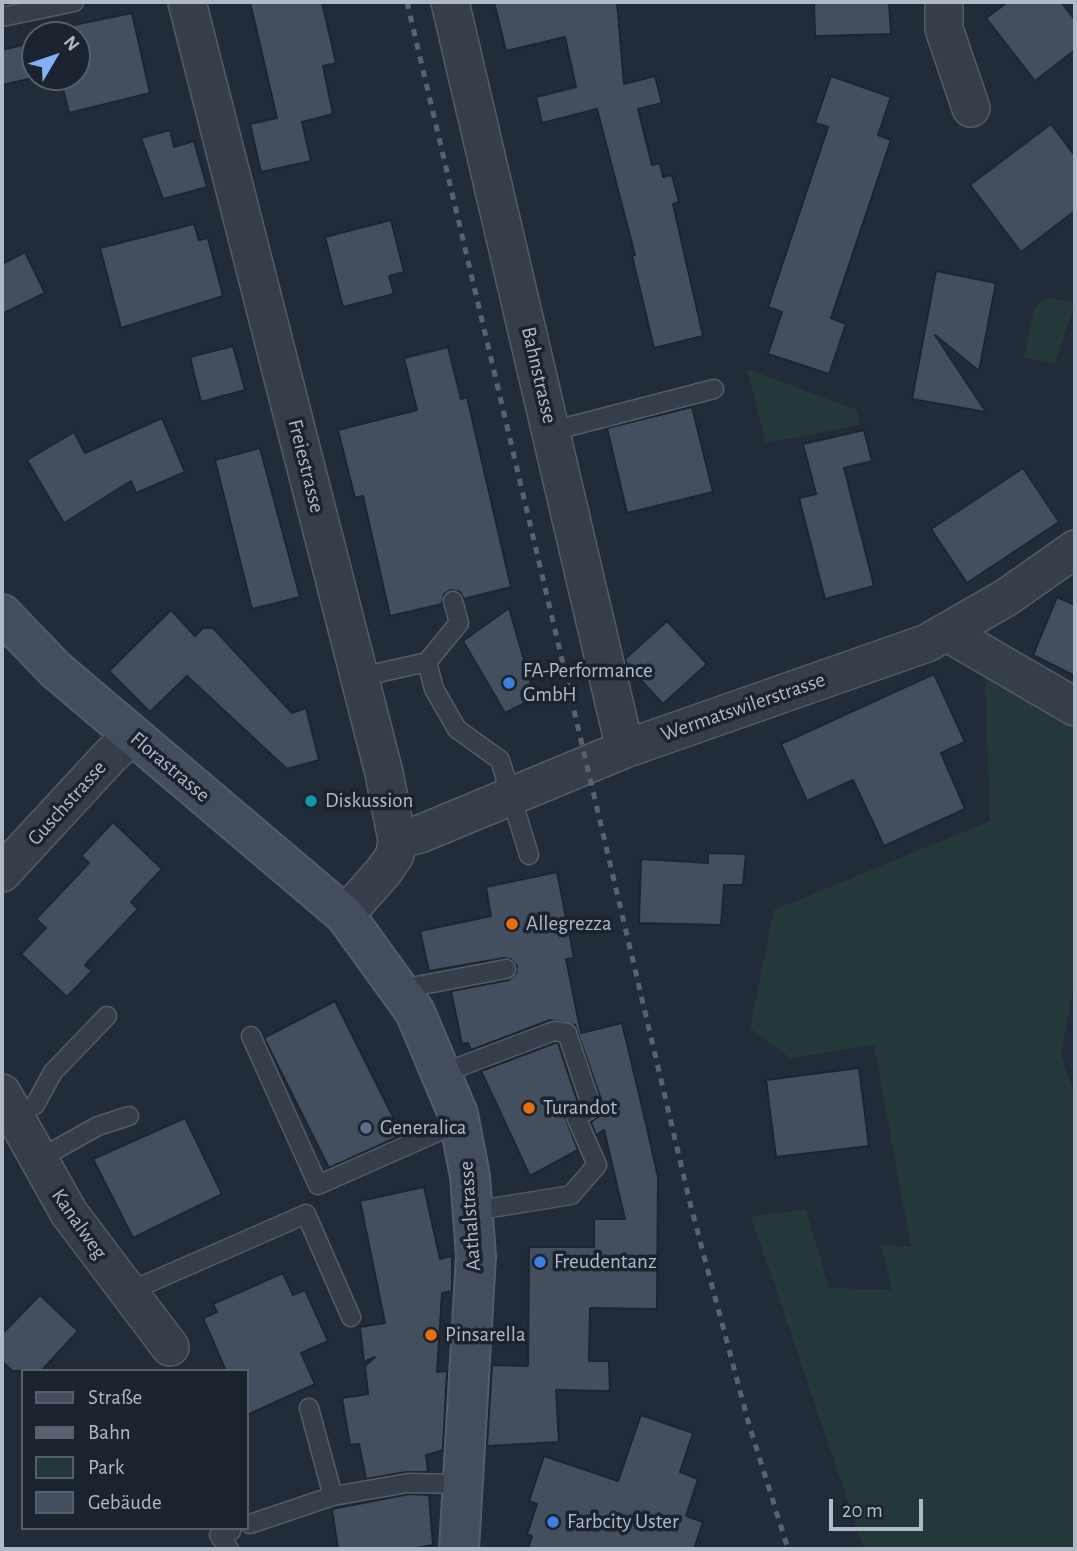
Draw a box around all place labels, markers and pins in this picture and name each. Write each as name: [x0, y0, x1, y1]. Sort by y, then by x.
place label: FA-Performance GmbH: [523, 658, 653, 708]
marker: FA-Performance GmbH: [501, 675, 517, 691]
place label: Diskussion: [325, 788, 413, 814]
marker: Diskussion: [303, 793, 319, 809]
place label: Allegrezza: [526, 911, 612, 937]
marker: Allegrezza: [504, 916, 520, 932]
place label: Turandot: [543, 1095, 617, 1121]
marker: Turandot: [521, 1100, 537, 1116]
place label: Generalica: [380, 1115, 466, 1141]
marker: Generalica: [358, 1120, 374, 1136]
place label: Freudentanz: [554, 1249, 657, 1275]
marker: Freudentanz: [532, 1254, 548, 1270]
place label: Pinsarella: [445, 1322, 526, 1348]
marker: Pinsarella: [423, 1327, 439, 1343]
place label: Farbcity Uster: [567, 1509, 679, 1535]
marker: Farbcity Uster: [545, 1514, 561, 1530]

